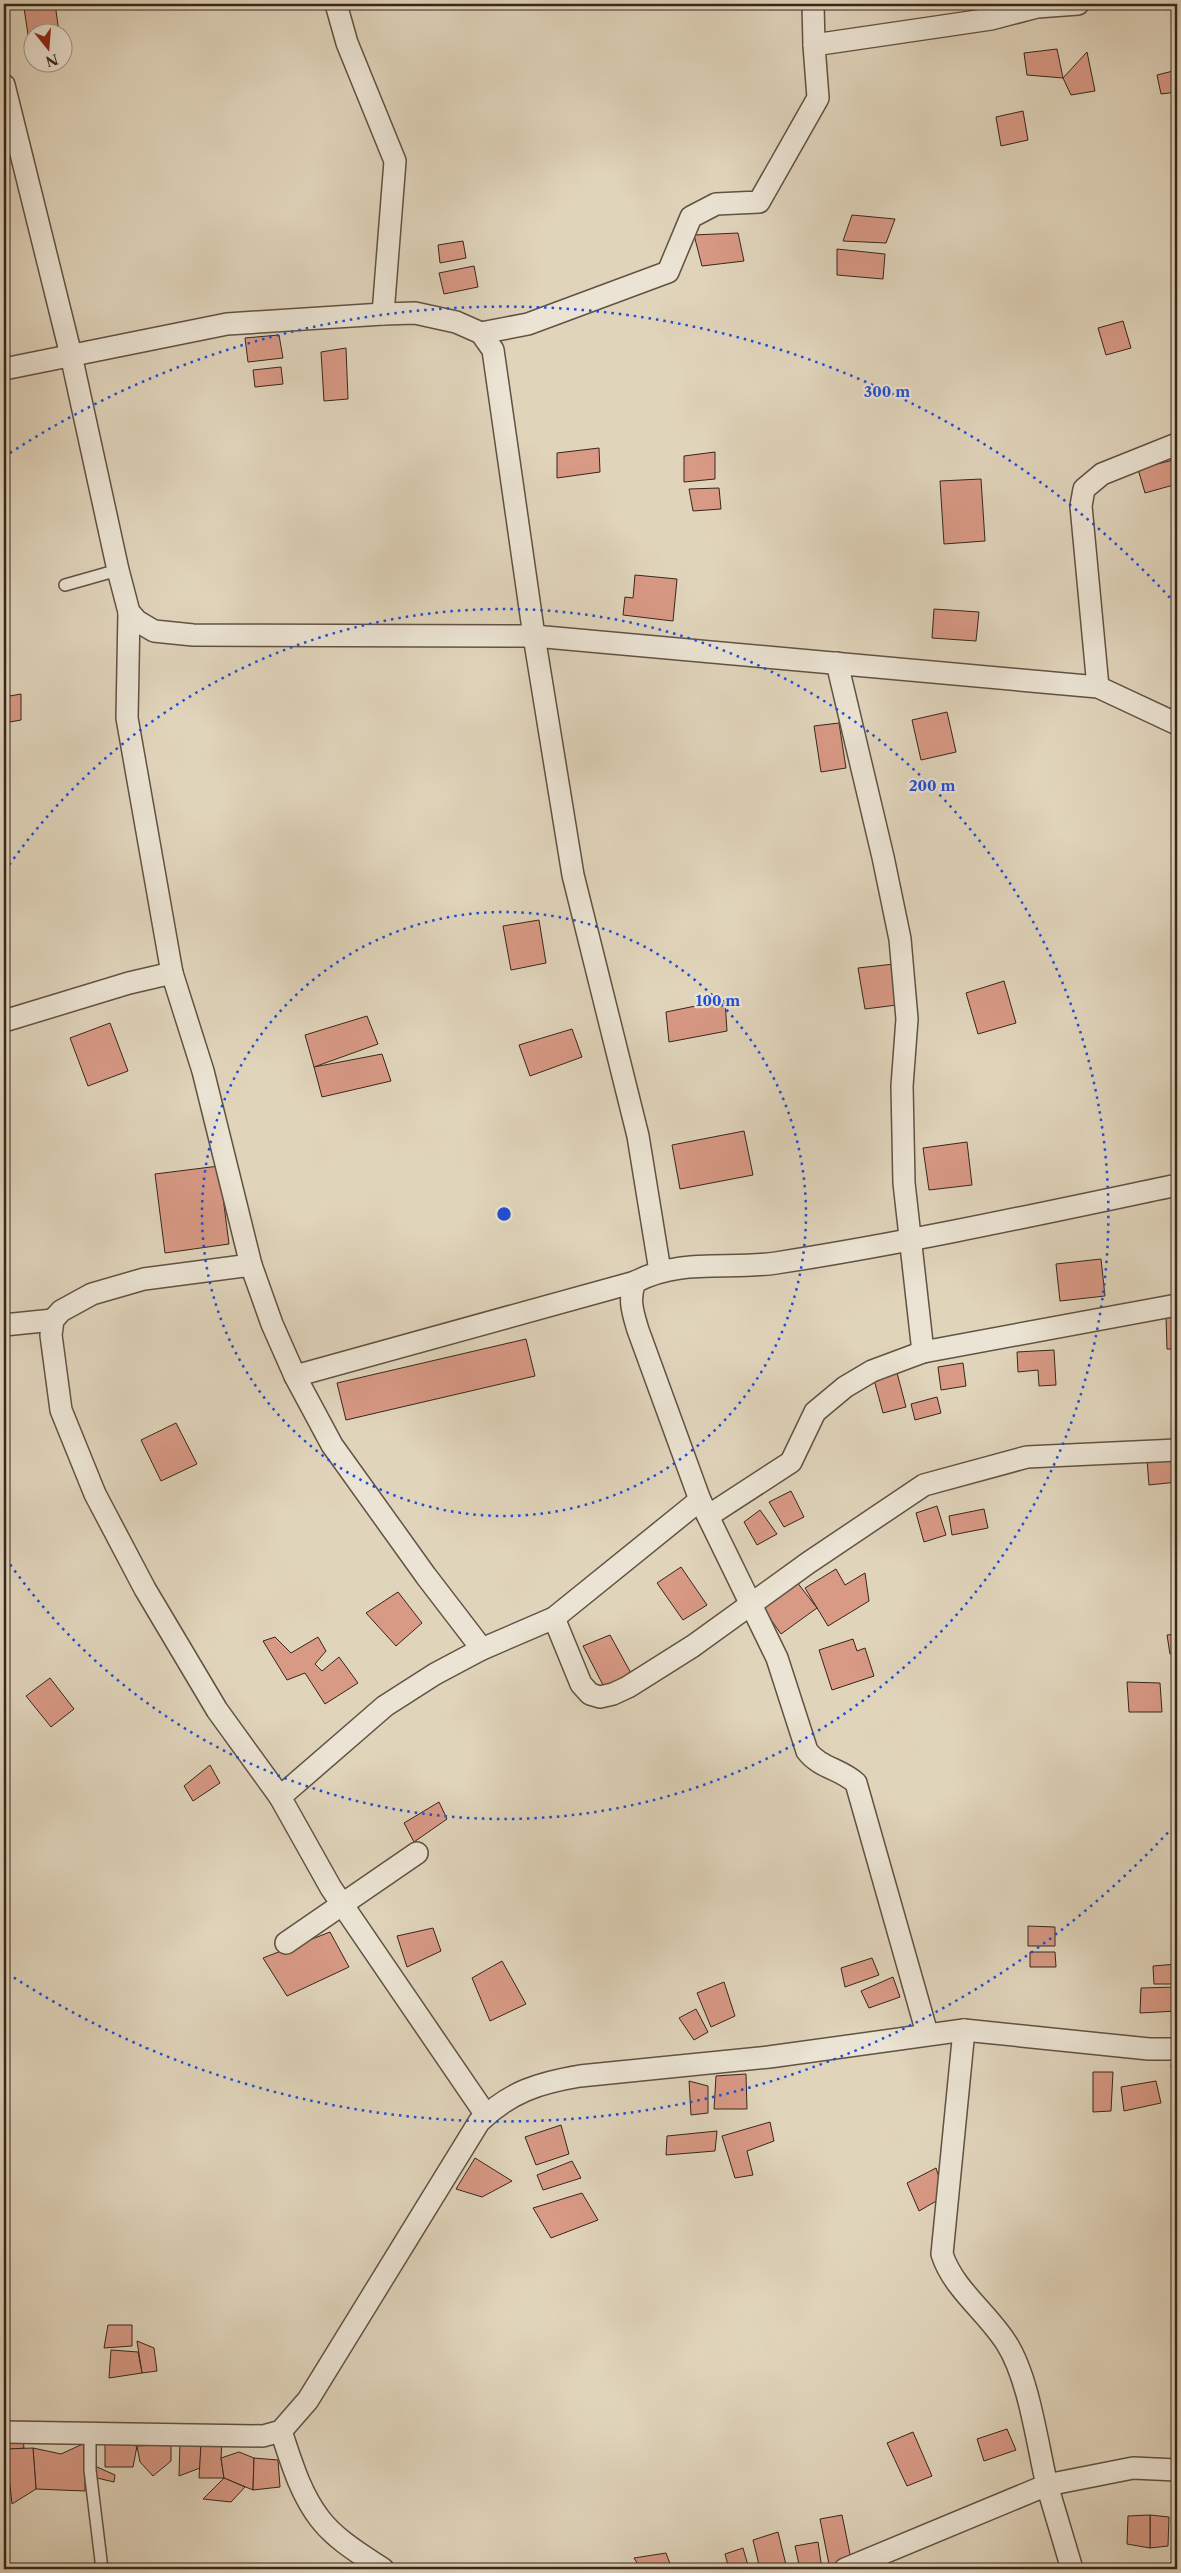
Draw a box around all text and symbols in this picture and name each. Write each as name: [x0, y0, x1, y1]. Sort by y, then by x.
north arrow: [22, 22, 72, 72]
text: N: [43, 50, 60, 71]
text: 300 m: [864, 382, 910, 401]
text: 200 m: [909, 776, 955, 795]
text: 100 m: [696, 991, 740, 1010]
centre of rings: [495, 1205, 513, 1223]

